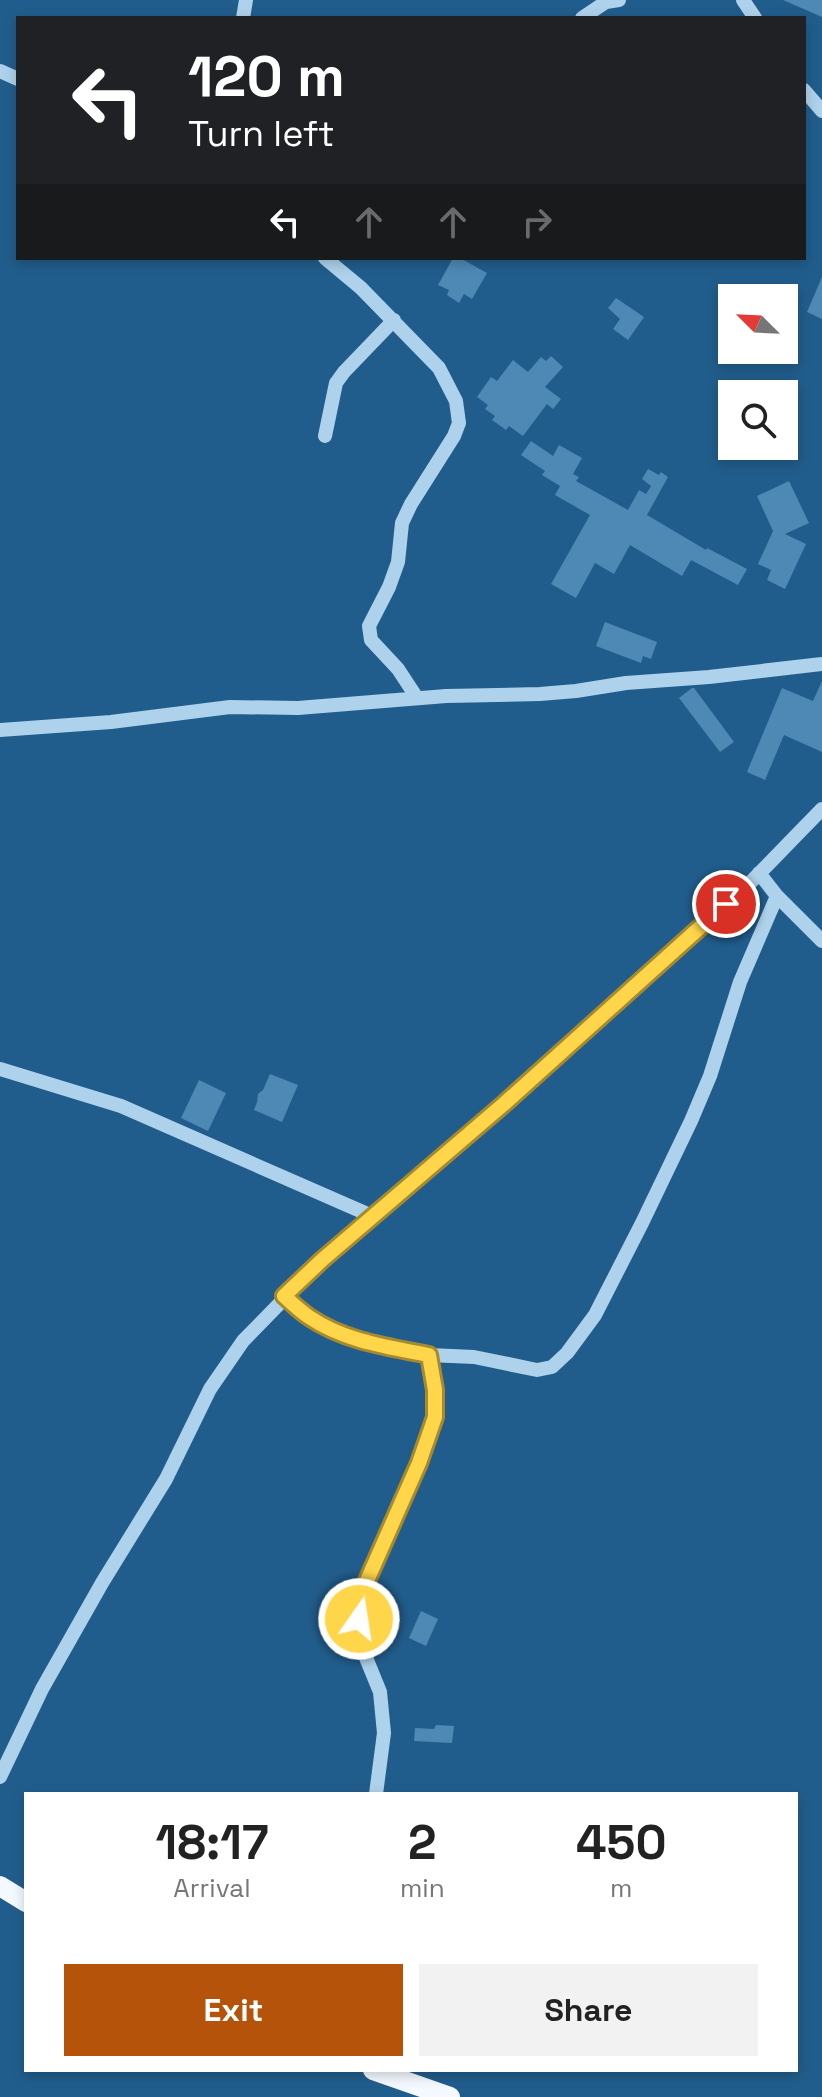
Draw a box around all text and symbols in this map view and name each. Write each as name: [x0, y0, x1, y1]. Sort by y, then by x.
text: 120 m: [188, 41, 345, 112]
icon: left: [56, 48, 160, 152]
text: Turn left: [188, 111, 335, 157]
icon: left: [263, 200, 307, 244]
icon: ahead: [347, 200, 391, 244]
icon: ahead: [431, 200, 475, 244]
icon: right: [515, 200, 559, 244]
north arrow: [718, 284, 798, 364]
map controls: [718, 284, 798, 460]
button: search: [718, 380, 798, 460]
pin: [692, 870, 760, 938]
icon: arrive: [704, 882, 748, 926]
position arrow: [317, 1577, 401, 1661]
text: 18:17: [155, 1812, 269, 1873]
text: 2: [408, 1812, 437, 1873]
text: 450: [576, 1812, 667, 1873]
text: Arrival: [173, 1871, 251, 1905]
text: min: [400, 1871, 445, 1905]
text: m: [610, 1871, 632, 1905]
button: Exit: [64, 1964, 403, 2056]
button: Share: [419, 1964, 758, 2056]

